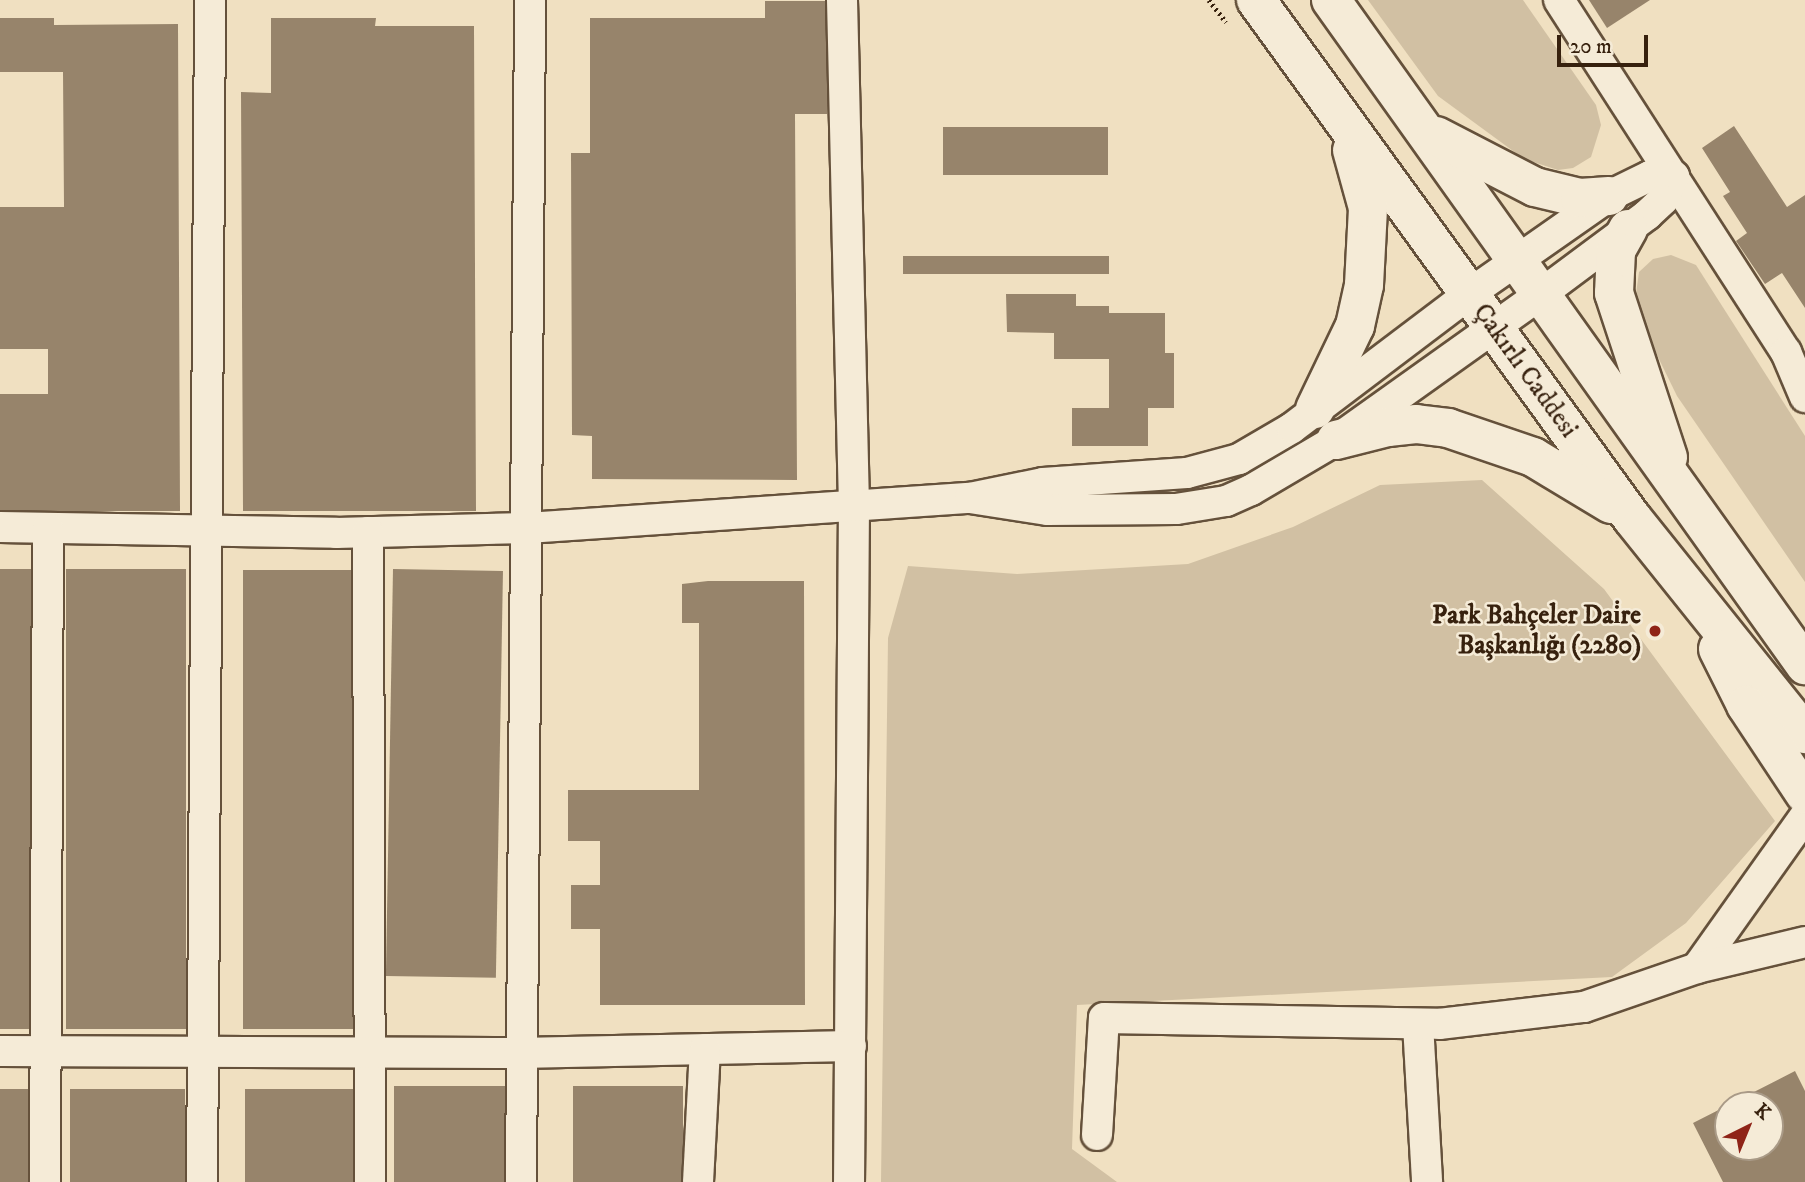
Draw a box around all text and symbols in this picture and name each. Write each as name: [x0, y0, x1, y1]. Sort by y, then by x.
scale bar: [1560, 21, 1651, 65]
text: 20 m: [1570, 34, 1612, 60]
street label: Çakırlı Caddesi: [1466, 298, 1584, 444]
place label: Park Bahçeler Dai̇re Başkanlığı (2280): [1432, 600, 1641, 662]
marker: Park Bahçeler Dai̇re Başkanlığı (2280): [1647, 623, 1663, 639]
north arrow: [1714, 1091, 1784, 1161]
text: K: [1750, 1099, 1775, 1125]

